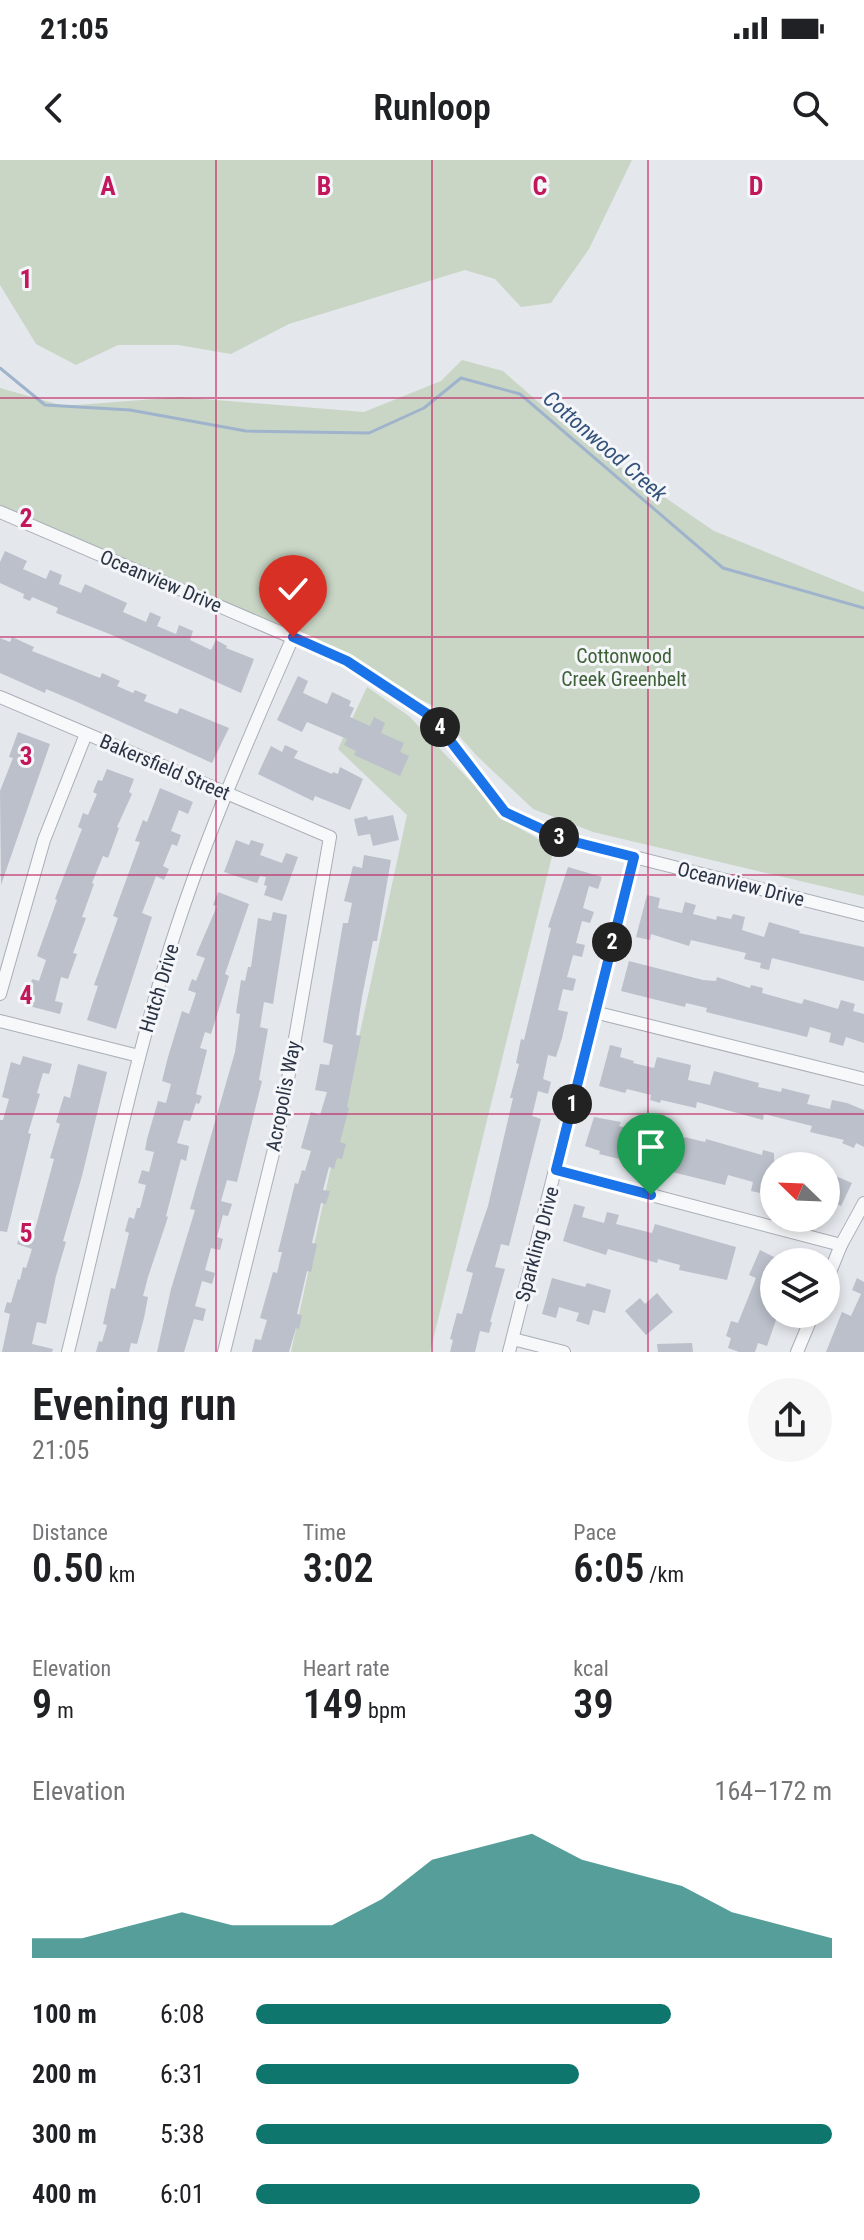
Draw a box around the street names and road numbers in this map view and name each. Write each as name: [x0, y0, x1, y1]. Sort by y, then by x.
street label: Oceanview Drive: [97, 545, 225, 617]
street label: Bakersfield Street: [96, 729, 234, 805]
street label: Oceanview Drive: [675, 857, 807, 911]
street label: Hutch Drive: [134, 941, 184, 1035]
street label: Acropolis Way: [261, 1039, 305, 1153]
street label: Sparkling Drive: [510, 1184, 564, 1304]

